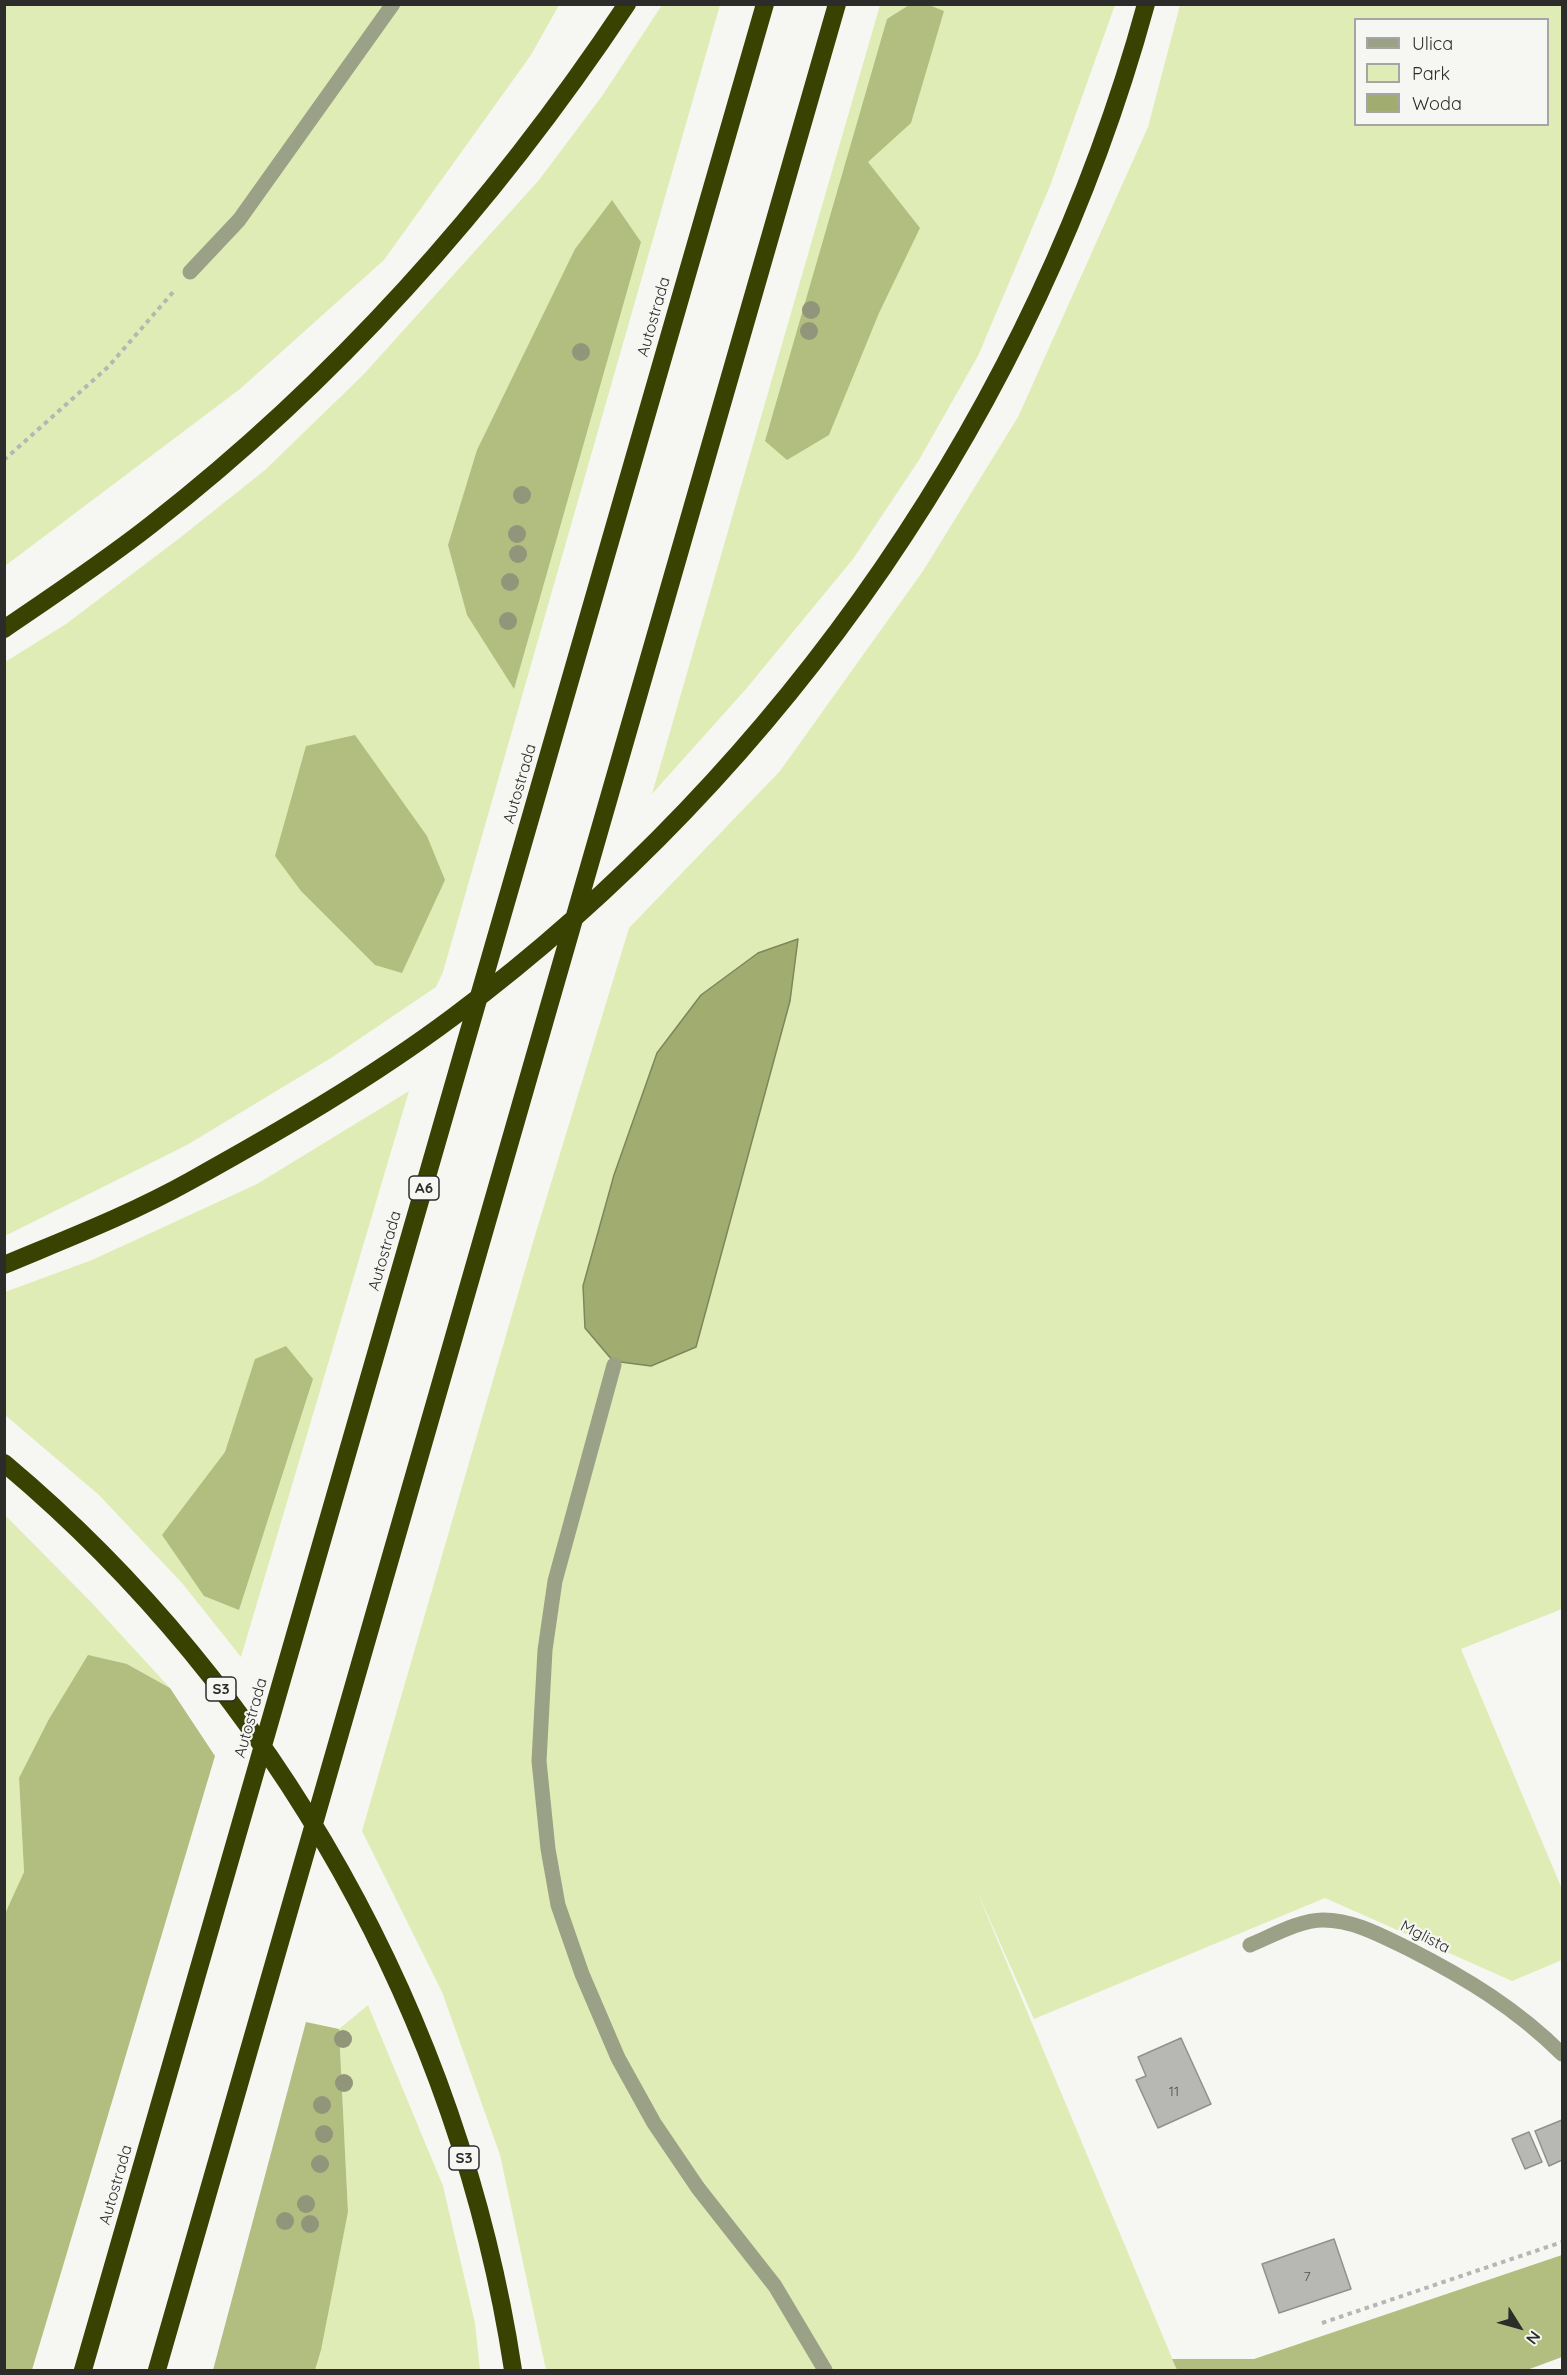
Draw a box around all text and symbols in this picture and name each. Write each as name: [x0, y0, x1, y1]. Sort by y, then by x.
legend: [1354, 18, 1549, 126]
text: Ulica: [1412, 32, 1453, 55]
text: Park: [1412, 62, 1450, 85]
text: Woda: [1412, 92, 1462, 115]
street label: Autostrada: [633, 275, 675, 359]
street label: Autostrada: [499, 742, 541, 826]
road number: A6: [409, 1176, 439, 1200]
street label: Autostrada: [364, 1209, 406, 1293]
street label: Autostrada: [230, 1676, 272, 1760]
road number: S3: [206, 1677, 236, 1701]
street label: Mglista: [1397, 1916, 1453, 1958]
house number: 11: [1169, 2084, 1179, 2100]
street label: Autostrada: [95, 2143, 137, 2227]
road number: S3: [449, 2146, 479, 2170]
house number: 7: [1303, 2269, 1311, 2285]
north arrow: [1489, 2297, 1549, 2357]
text: N: [1522, 2327, 1545, 2349]

